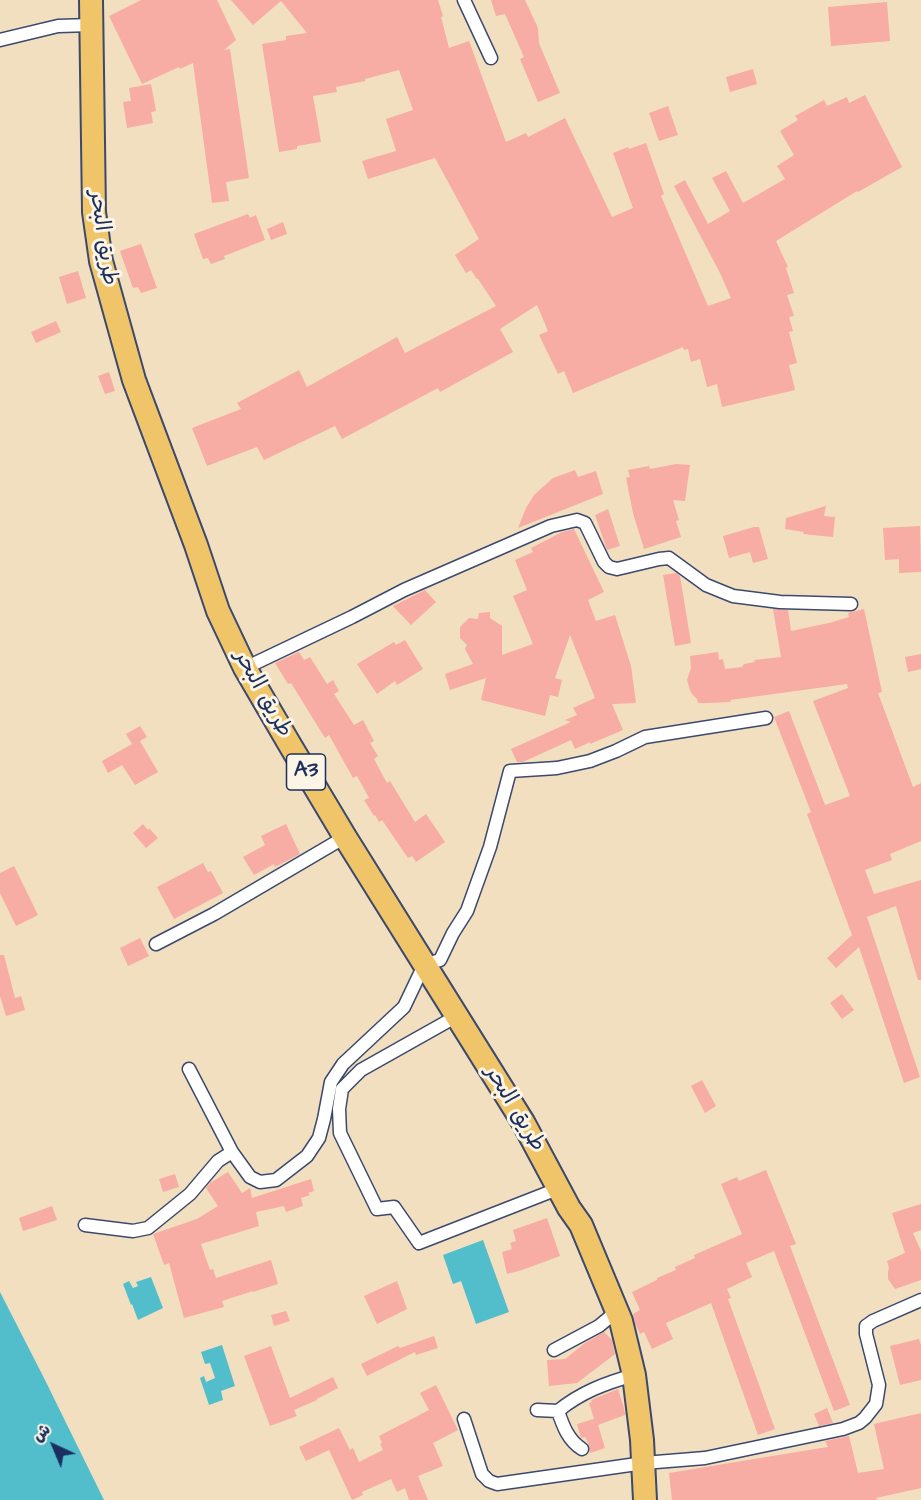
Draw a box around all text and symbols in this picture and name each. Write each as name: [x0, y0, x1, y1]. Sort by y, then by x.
street label: طريق البحر: [82, 189, 122, 287]
street label: طريق البحر: [227, 646, 297, 742]
road number: A3: [286, 754, 326, 790]
street label: طريق البحر: [478, 1061, 550, 1157]
north arrow: [24, 1416, 84, 1476]
text: ش: [28, 1419, 55, 1447]

